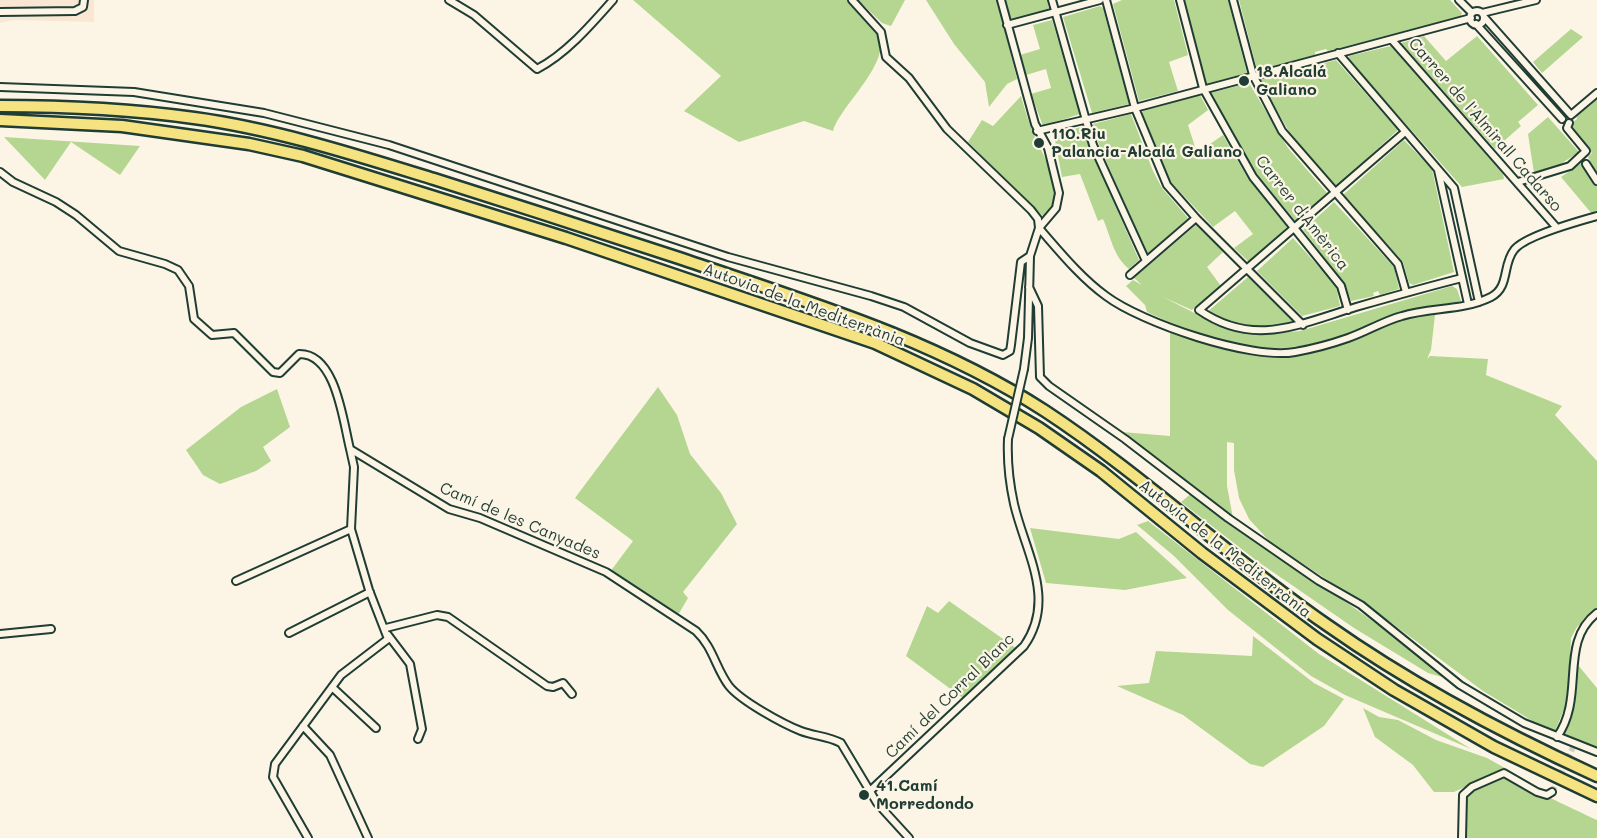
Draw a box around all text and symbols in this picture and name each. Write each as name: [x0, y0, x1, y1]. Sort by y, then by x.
street label: Carrer de l'Almirall Cadarso: [1404, 34, 1566, 216]
place label: 18.Alcalá Galiano: [1256, 62, 1327, 100]
marker: 18.Alcalá Galiano: [1237, 74, 1251, 88]
place label: 110.Riu Palancia-Alcalá Galiano: [1051, 124, 1242, 162]
marker: 110.Riu Palancia-Alcalá Galiano: [1032, 136, 1046, 150]
street label: Carrer d'Amèrica: [1251, 152, 1353, 274]
street label: Autovia de la Mediterrània: [700, 259, 908, 351]
street label: Autovia de la Mediterrània: [1135, 476, 1315, 622]
street label: Camí de les Canyades: [437, 478, 603, 564]
street label: Camí del Corral Blanc: [882, 629, 1018, 763]
place label: 41.Camí Morredondo: [876, 776, 974, 814]
marker: 41.Camí Morredondo: [857, 788, 871, 802]

